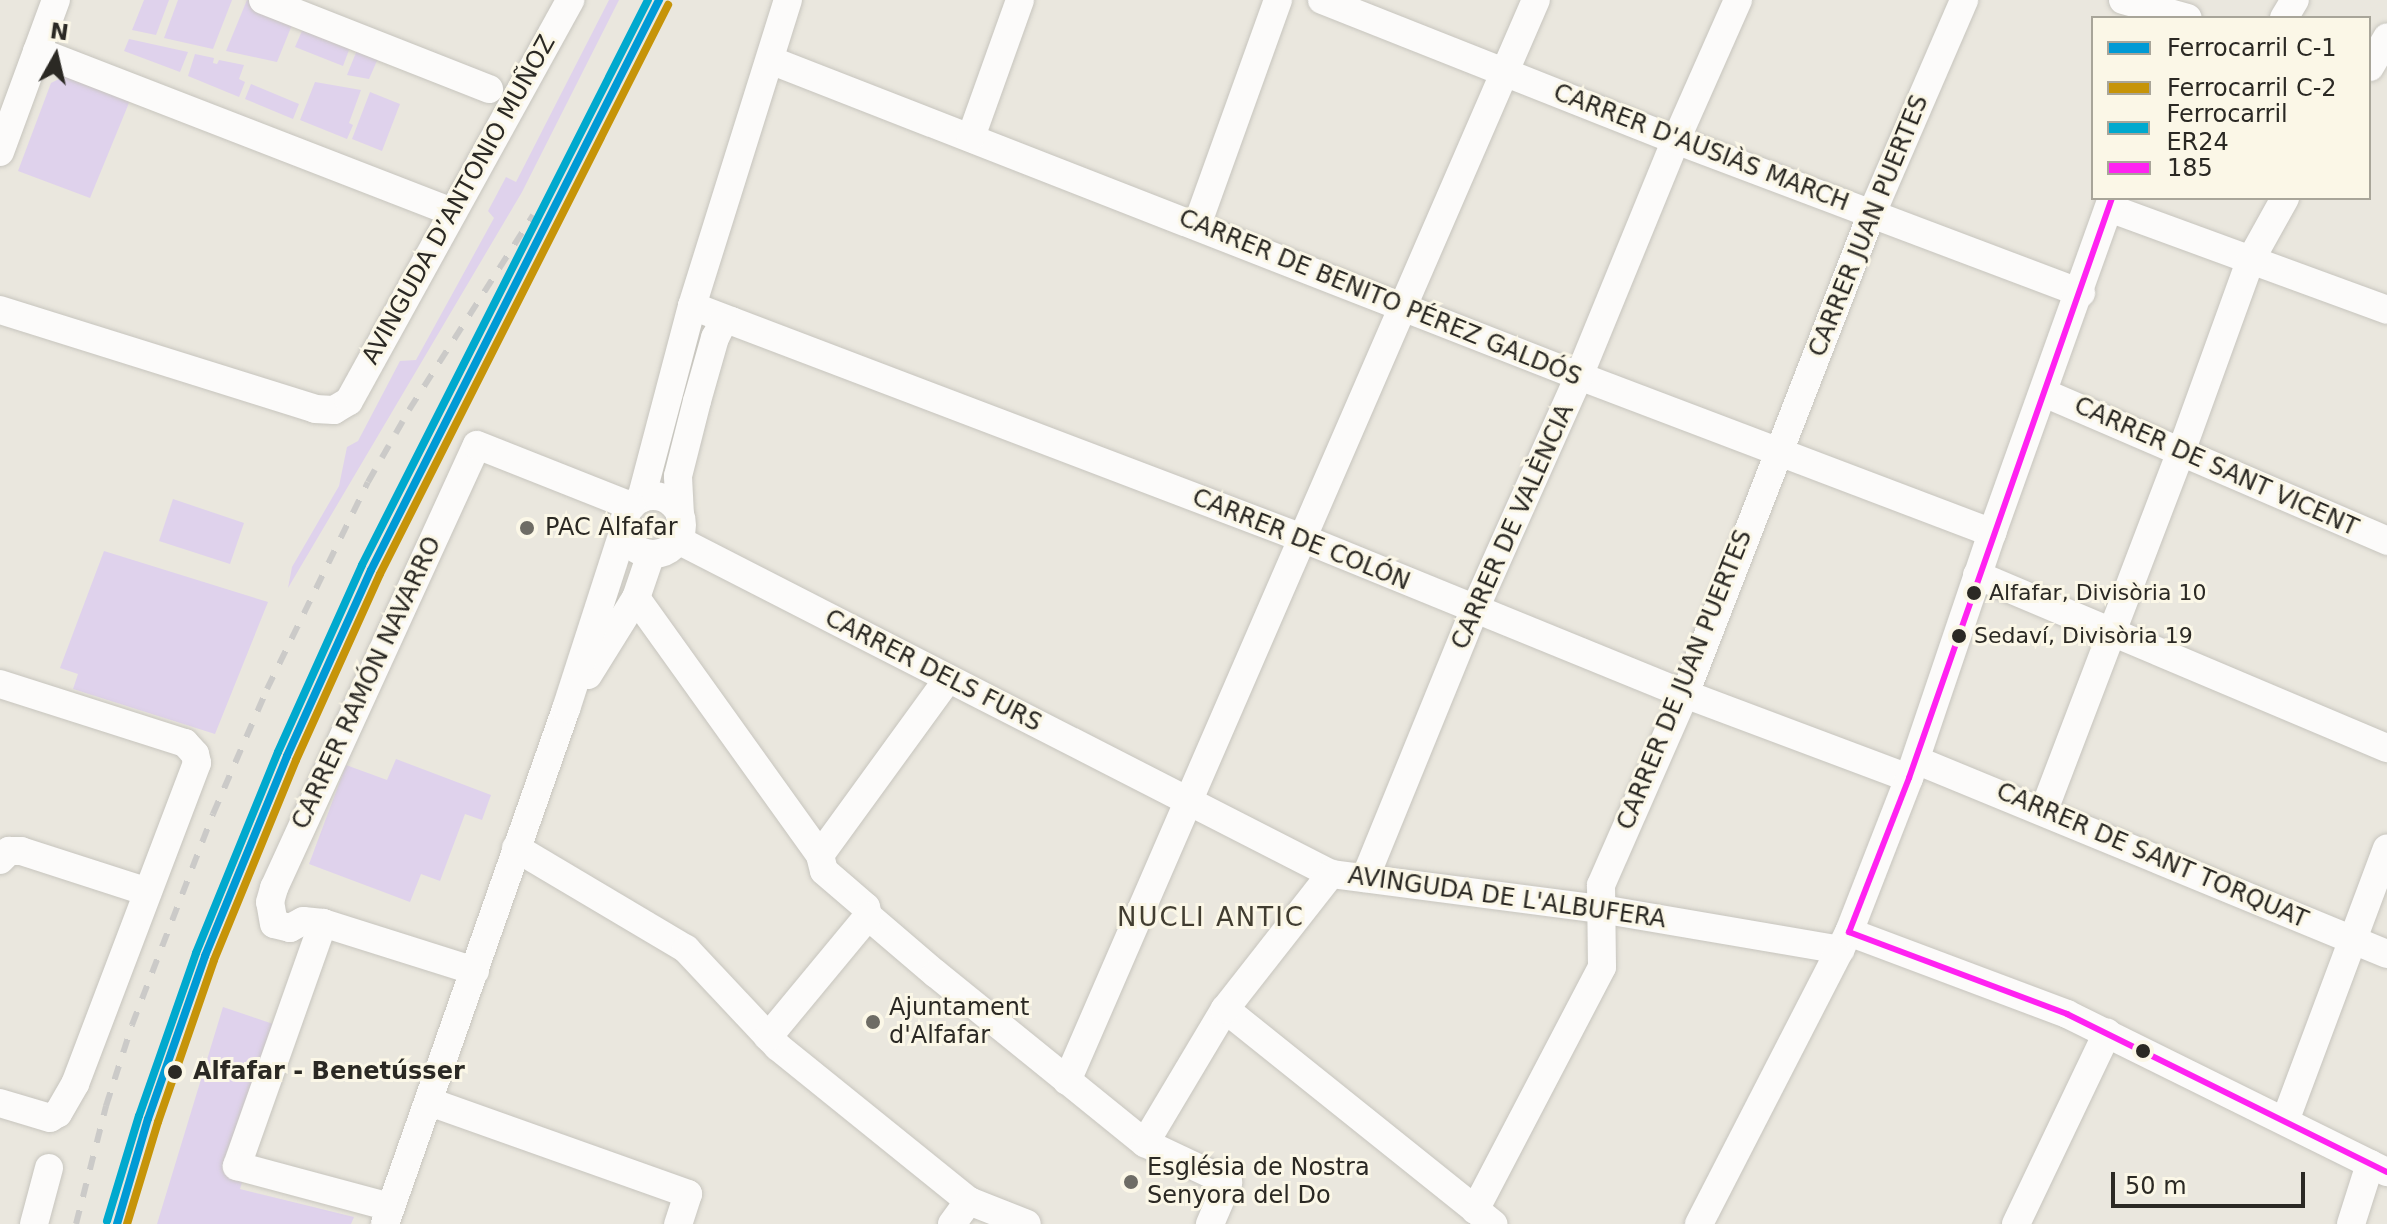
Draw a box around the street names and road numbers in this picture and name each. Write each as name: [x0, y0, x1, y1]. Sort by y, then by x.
street label: AVINGUDA D’ANTONIO MUÑOZ: [356, 30, 562, 370]
street label: CARRER D'AUSIÀS MARCH: [1549, 78, 1853, 218]
street label: CARRER JUAN PUERTES: [1803, 91, 1935, 361]
street label: CARRER DE BENITO PÉREZ GALDÓS: [1174, 204, 1586, 392]
street label: CARRER DE SANT VICENT: [2070, 391, 2362, 543]
street label: CARRER DE VALÈNCIA: [1446, 400, 1580, 654]
street label: CARRER DE COLÓN: [1188, 483, 1414, 597]
street label: CARRER DE JUAN PUERTES: [1612, 526, 1758, 834]
street label: CARRER RAMÓN NAVARRO: [286, 532, 448, 834]
street label: CARRER DELS FURS: [820, 604, 1046, 738]
street label: CARRER DE SANT TORQUAT: [1992, 777, 2312, 935]
street label: AVINGUDA DE L'ALBUFERA: [1346, 861, 1668, 935]

